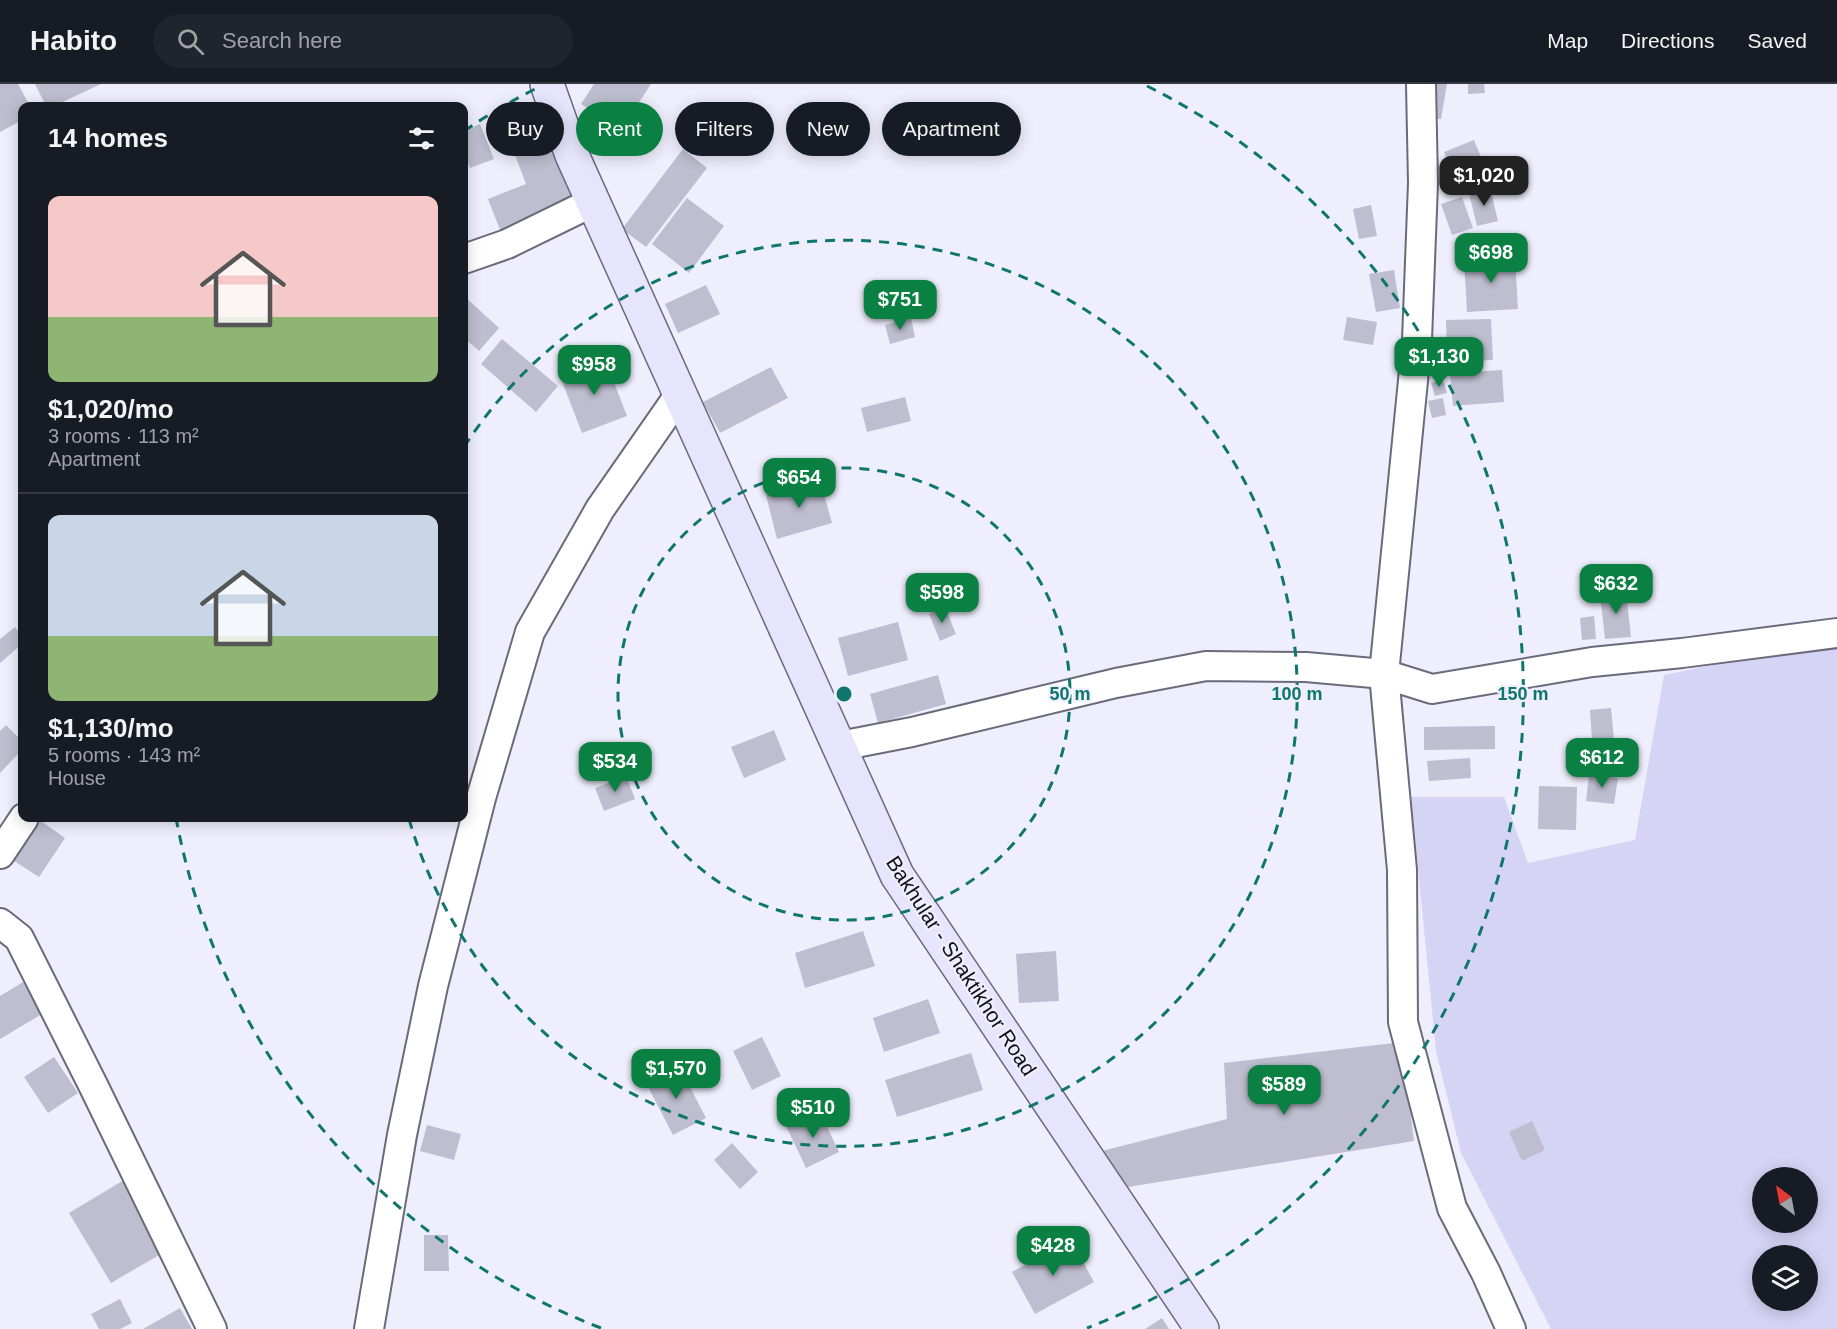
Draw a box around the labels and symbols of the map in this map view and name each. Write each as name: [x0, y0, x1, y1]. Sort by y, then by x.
pin: $1,020: [1435, 156, 1533, 207]
pin: $698: [1455, 233, 1527, 284]
pin: $751: [864, 280, 936, 331]
pin: $1,130: [1390, 337, 1488, 388]
pin: $958: [558, 345, 630, 396]
pin: $654: [763, 458, 835, 509]
pin: $632: [1580, 564, 1652, 615]
pin: $598: [906, 573, 978, 624]
centre of rings: [834, 684, 854, 704]
text: 50 m: [1049, 684, 1091, 704]
text: 100 m: [1271, 684, 1323, 704]
text: 150 m: [1497, 684, 1549, 704]
pin: $612: [1566, 738, 1638, 789]
pin: $534: [579, 742, 651, 793]
street label: Bakhular - Shaktikhor Road: [882, 852, 1041, 1080]
pin: $1,570: [627, 1049, 725, 1100]
pin: $589: [1248, 1065, 1320, 1116]
pin: $510: [777, 1088, 849, 1139]
north arrow: [1752, 1167, 1818, 1233]
pin: $428: [1017, 1226, 1089, 1277]

